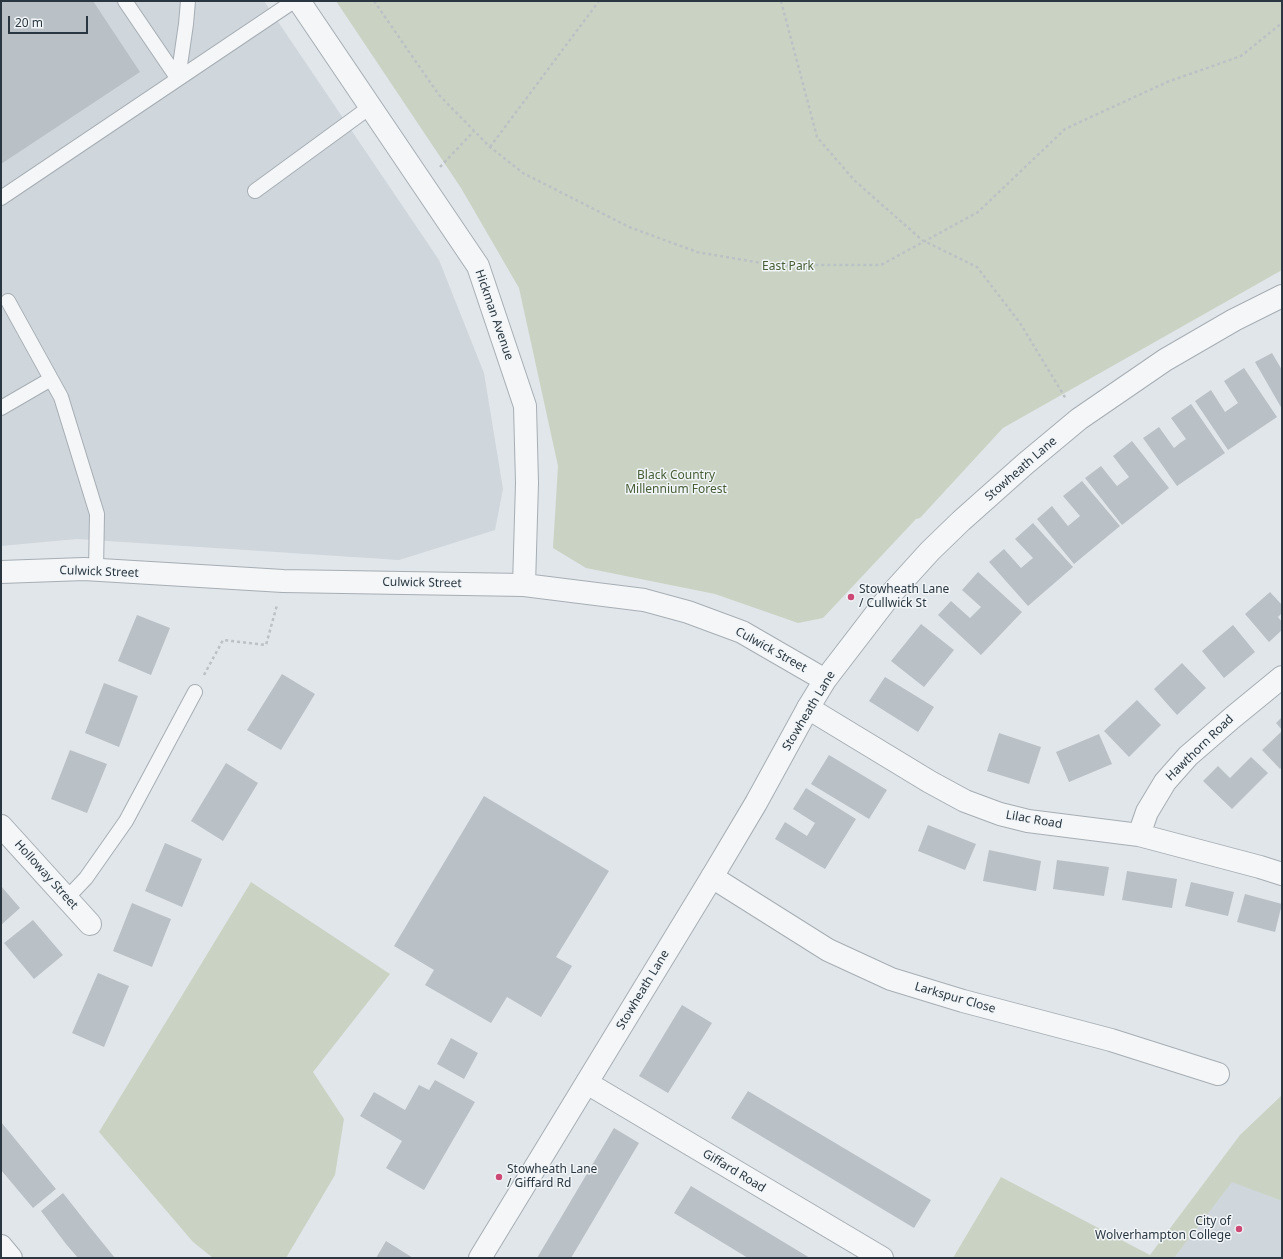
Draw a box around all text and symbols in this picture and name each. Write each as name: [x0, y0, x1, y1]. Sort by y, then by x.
scale bar: [10, 8, 90, 34]
text: 20 m: [15, 14, 43, 31]
park label: East Park: [762, 260, 814, 274]
street label: Hickman Avenue: [472, 268, 516, 362]
street label: Stowheath Lane: [982, 434, 1060, 504]
park label: Black Country Millennium Forest: [625, 469, 727, 497]
street label: Culwick Street: [59, 563, 139, 581]
street label: Culwick Street: [382, 575, 462, 591]
place label: Stowheath Lane / Cullwick St: [859, 583, 949, 611]
marker: Stowheath Lane / Cullwick St: [846, 592, 856, 602]
street label: Culwick Street: [733, 624, 809, 676]
street label: Stowheath Lane: [780, 669, 838, 753]
street label: Hawthorn Road: [1163, 712, 1237, 784]
street label: Lilac Road: [1005, 808, 1063, 832]
street label: Holloway Street: [11, 837, 81, 913]
street label: Stowheath Lane: [614, 948, 672, 1032]
street label: Larkspur Close: [913, 980, 997, 1016]
street label: Giffard Road: [700, 1147, 768, 1195]
place label: Stowheath Lane / Giffard Rd: [507, 1163, 597, 1191]
marker: Stowheath Lane / Giffard Rd: [494, 1172, 504, 1182]
place label: City of Wolverhampton College: [1095, 1215, 1231, 1243]
marker: City of Wolverhampton College: [1234, 1224, 1244, 1234]

